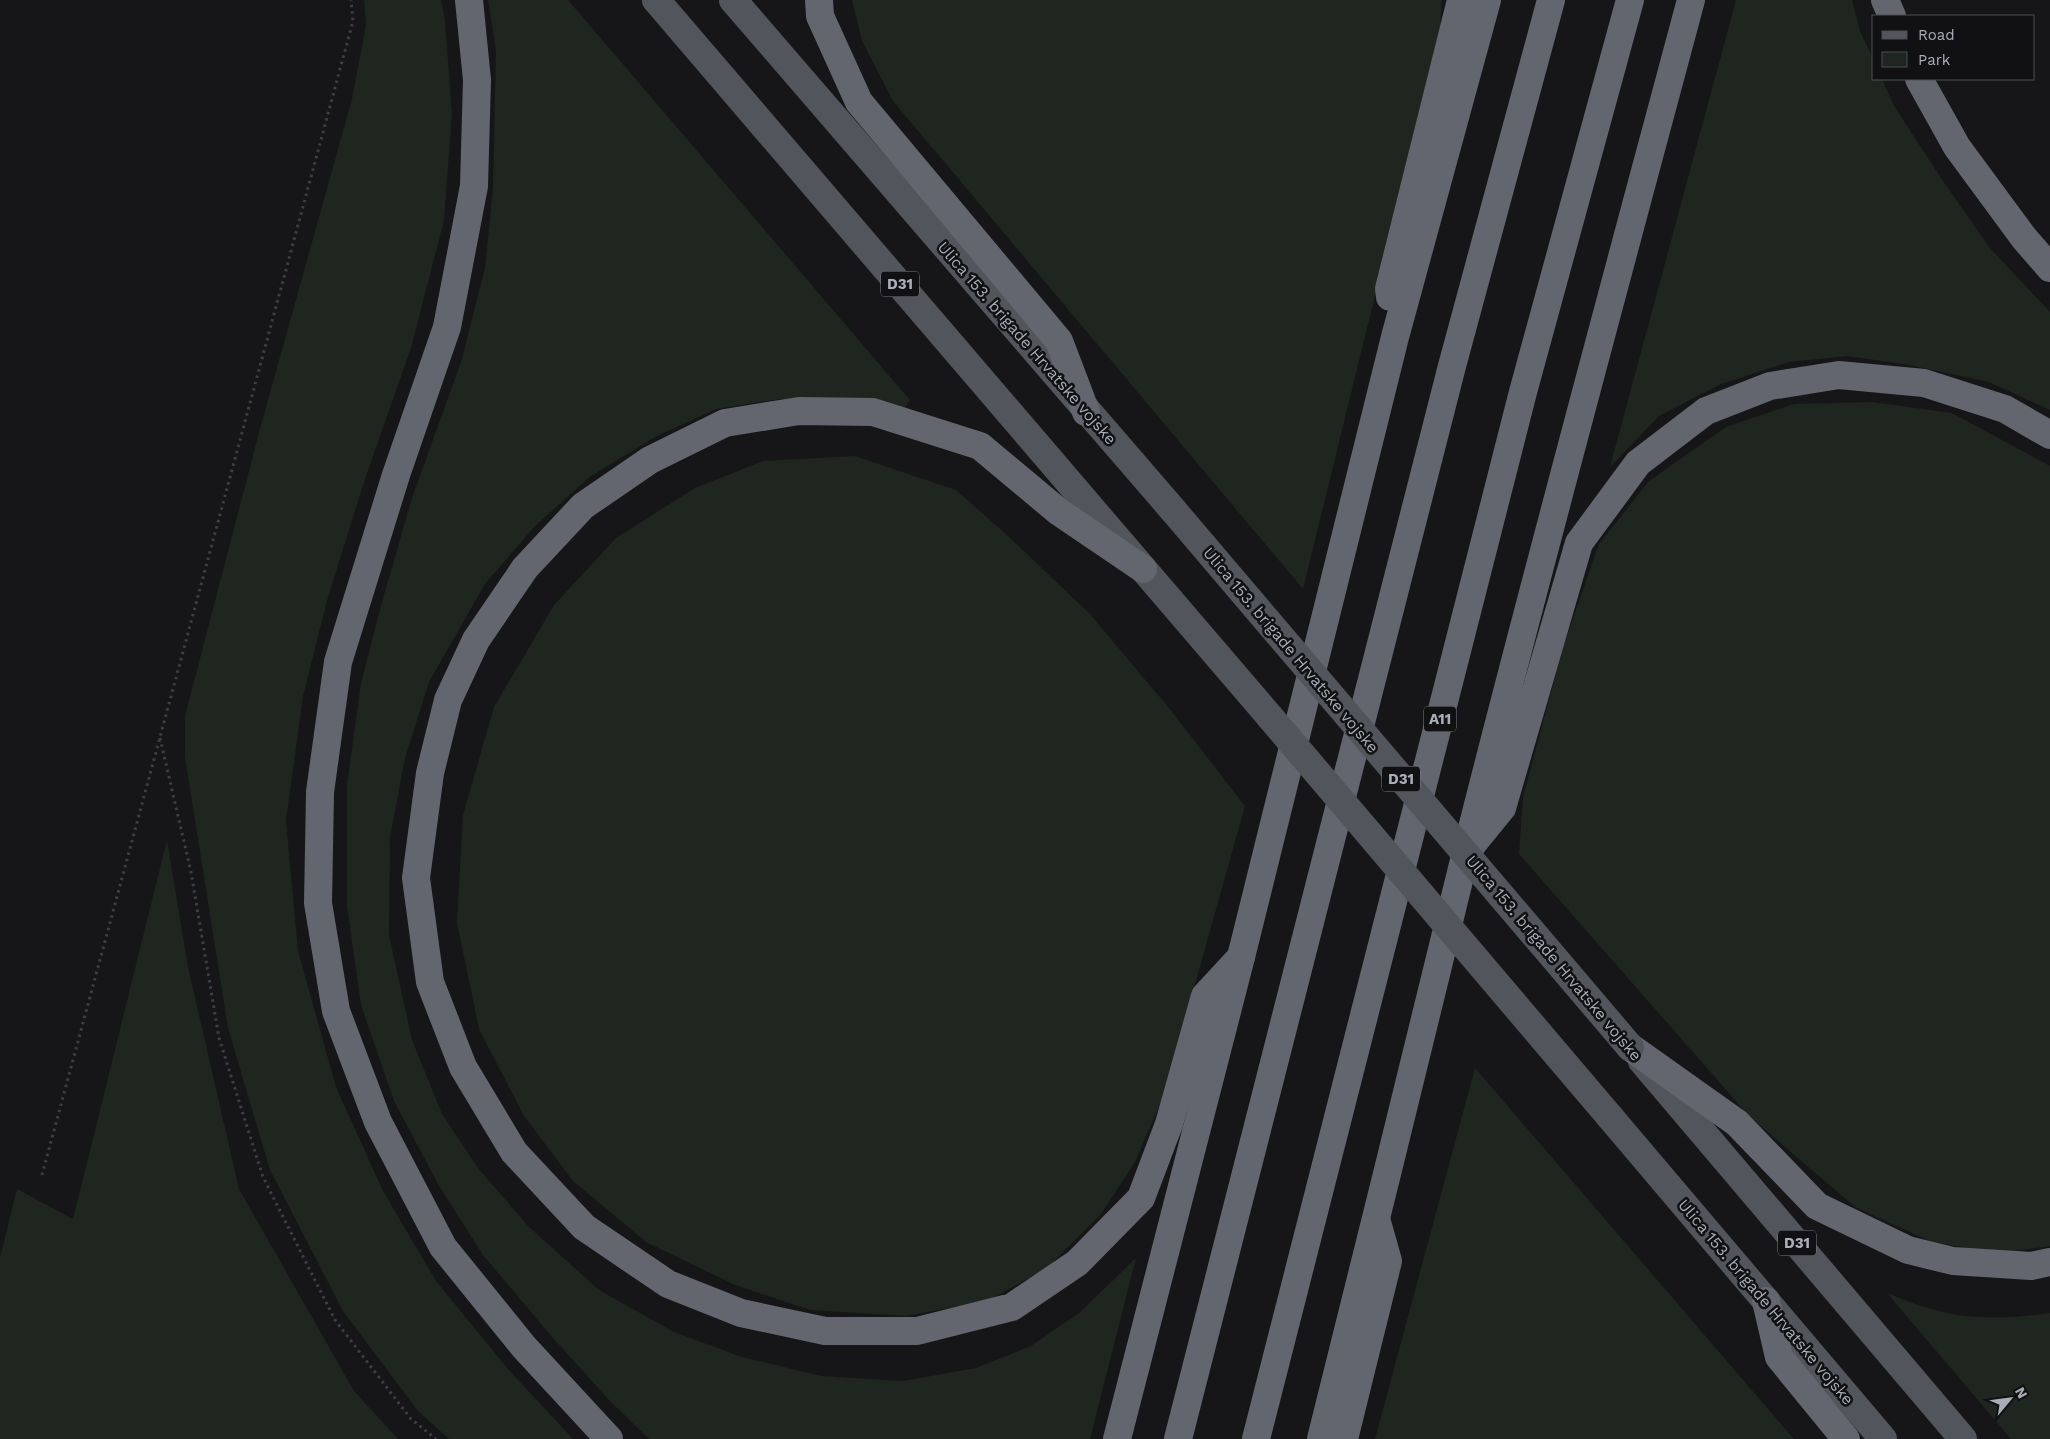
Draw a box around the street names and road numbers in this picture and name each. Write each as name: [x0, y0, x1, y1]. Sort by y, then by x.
street label: Ulica 153. brigade Hrvatske vojske: [934, 238, 1120, 448]
road number: D31: [881, 272, 919, 296]
street label: Ulica 153. brigade Hrvatske vojske: [1199, 543, 1383, 757]
road number: A11: [1424, 706, 1456, 732]
road number: D31: [1382, 766, 1420, 792]
street label: Ulica 153. brigade Hrvatske vojske: [1462, 851, 1646, 1065]
street label: Ulica 153. brigade Hrvatske vojske: [1674, 1195, 1858, 1409]
road number: D31: [1778, 1230, 1816, 1256]

